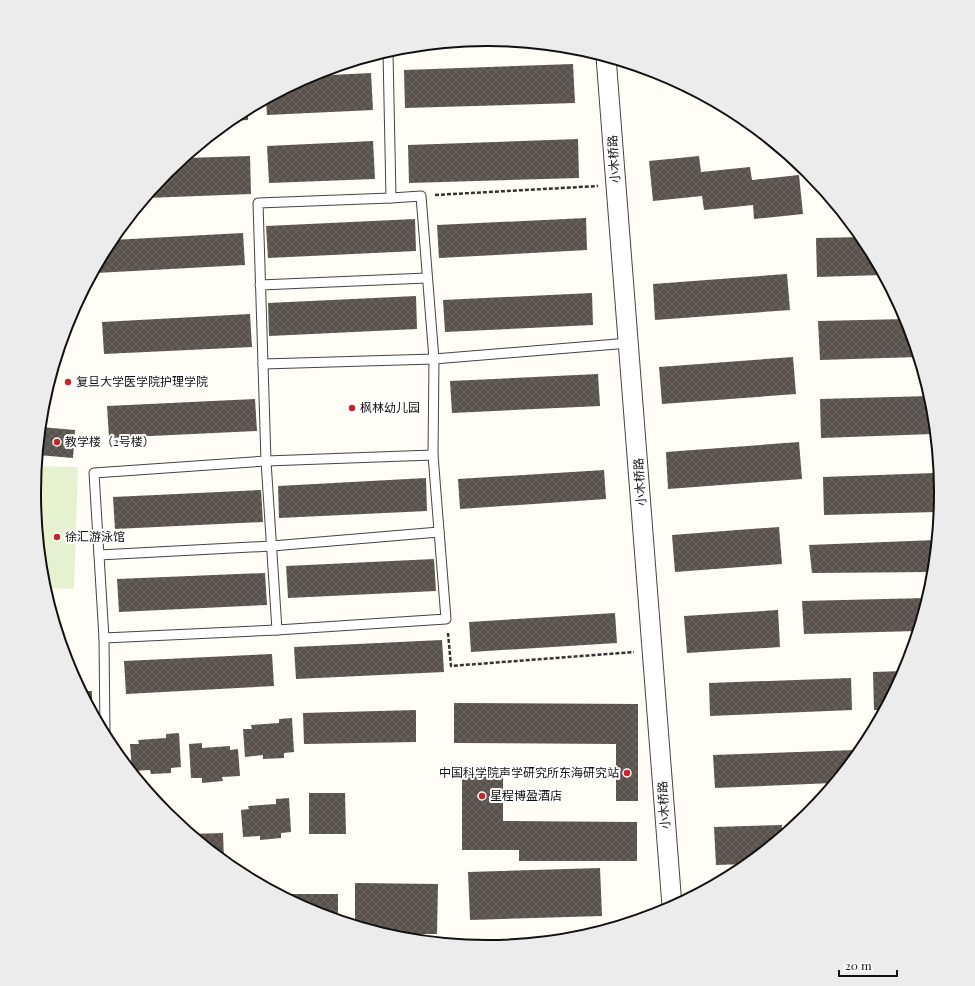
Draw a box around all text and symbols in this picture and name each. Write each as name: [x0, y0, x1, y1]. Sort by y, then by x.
street label: 小木桥路: [603, 135, 623, 184]
place label: 复旦大学医学院护理学院: [76, 373, 208, 389]
marker: 复旦大学医学院护理学院: [63, 377, 73, 387]
place label: 枫林幼儿园: [360, 399, 420, 415]
marker: 枫林幼儿园: [347, 403, 357, 413]
place label: 教学楼（2号楼）: [65, 433, 155, 449]
marker: 教学楼（2号楼）: [52, 437, 62, 447]
street label: 小木桥路: [629, 458, 649, 507]
place label: 徐汇游泳馆: [65, 528, 125, 544]
marker: 徐汇游泳馆: [52, 532, 62, 542]
place label: 中国科学院声学研究所东海研究站: [439, 764, 619, 780]
marker: 中国科学院声学研究所东海研究站: [622, 768, 632, 778]
street label: 小木桥路: [653, 781, 673, 830]
place label: 星程博盈酒店: [490, 787, 562, 803]
marker: 星程博盈酒店: [477, 791, 487, 801]
scale bar: [839, 952, 897, 978]
text: 20 m: [845, 957, 872, 973]

